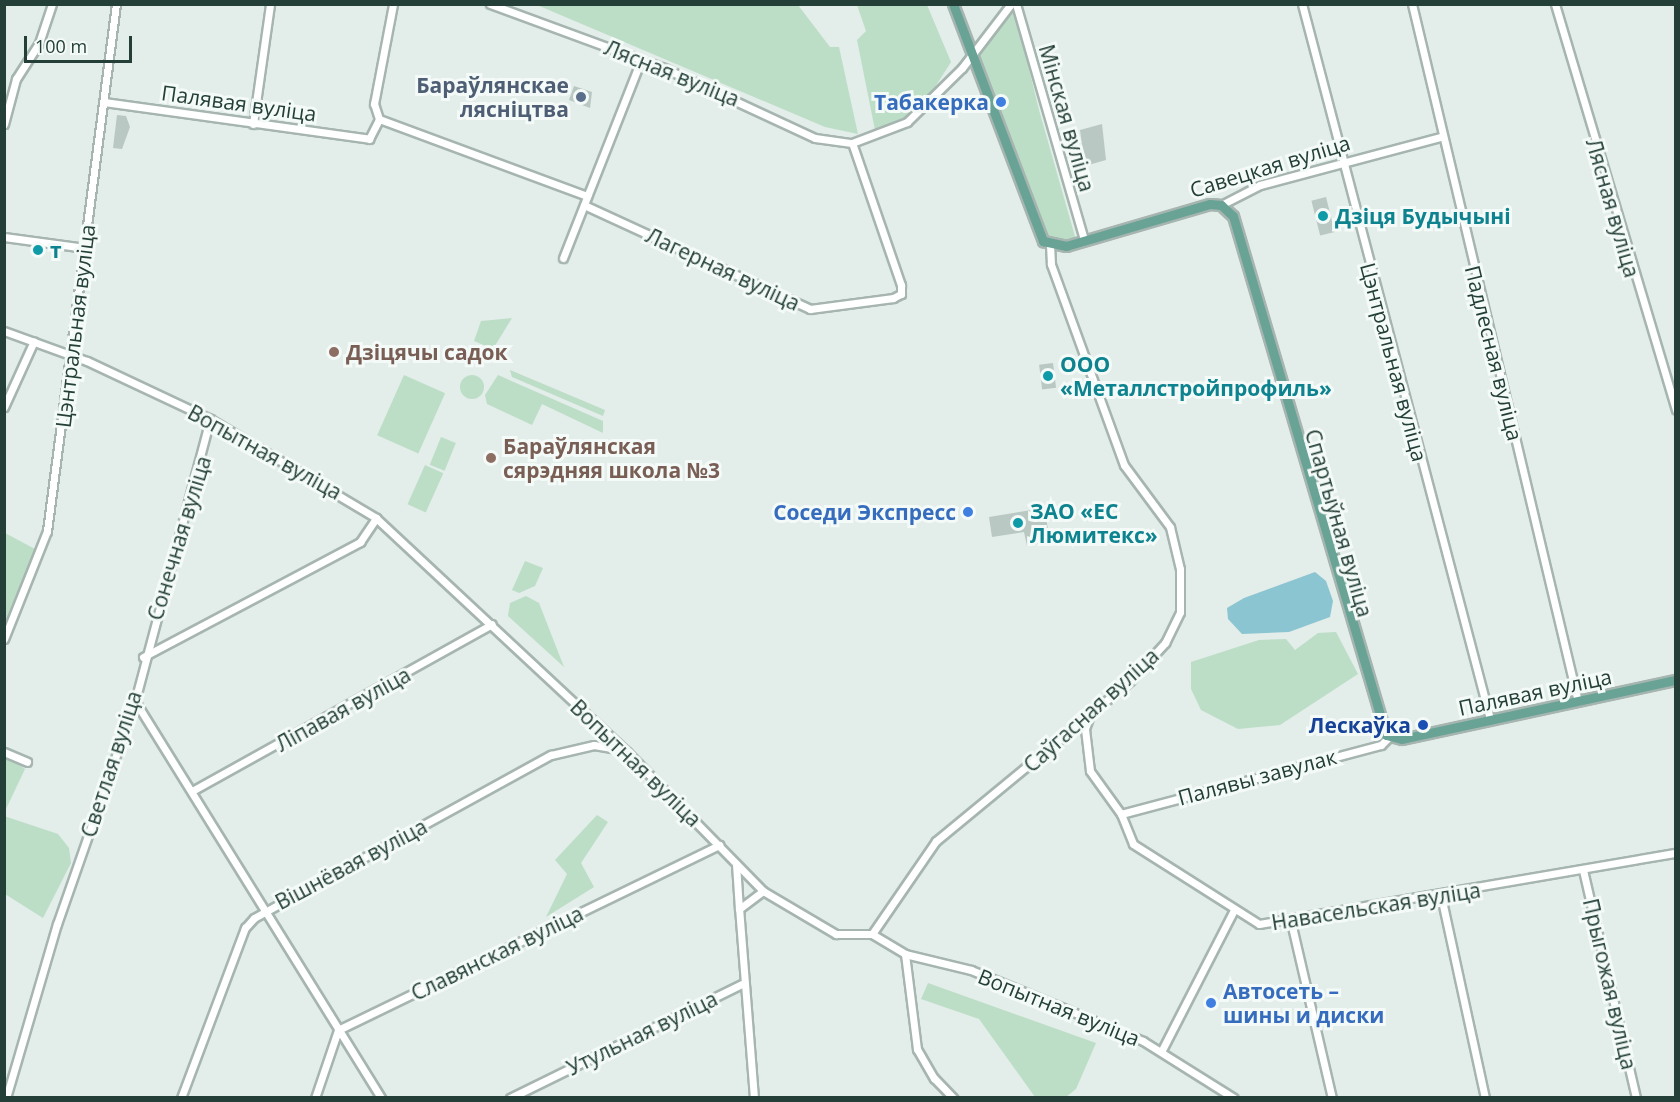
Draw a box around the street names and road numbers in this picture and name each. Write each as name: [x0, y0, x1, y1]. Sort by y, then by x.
street label: Лясная вуліца: [601, 34, 743, 112]
street label: Мінская вуліца: [1034, 42, 1100, 194]
street label: Палявая вуліца: [160, 80, 318, 126]
street label: Савецкая вуліца: [1187, 130, 1353, 202]
street label: Лясная вуліца: [1581, 136, 1645, 280]
street label: Лагерная вуліца: [642, 222, 804, 316]
street label: Цэнтральная вуліца: [50, 223, 100, 429]
street label: Цэнтральная вуліца: [1355, 260, 1433, 464]
street label: Падлесная вуліца: [1460, 263, 1528, 443]
street label: Вопытная вуліца: [184, 399, 346, 505]
street label: Спартыўная вуліца: [1300, 426, 1378, 620]
street label: Сонечная вуліца: [142, 453, 216, 623]
street label: Саўгасная вуліца: [1018, 643, 1164, 777]
street label: Ліпавая вуліца: [271, 662, 415, 756]
street label: Палявая вуліца: [1456, 663, 1614, 721]
street label: Светлая вуліца: [75, 688, 147, 840]
street label: Вопытная вуліца: [565, 694, 707, 832]
street label: Палявы завулак: [1175, 744, 1339, 810]
street label: Вішнёвая вуліца: [271, 813, 431, 915]
street label: Навасельская вуліца: [1270, 877, 1482, 935]
street label: Прыгожая вуліца: [1578, 896, 1642, 1072]
street label: Славянская вуліца: [407, 900, 587, 1006]
street label: Вопытная вуліца: [975, 963, 1143, 1051]
street label: Утульная вуліца: [563, 986, 721, 1080]

